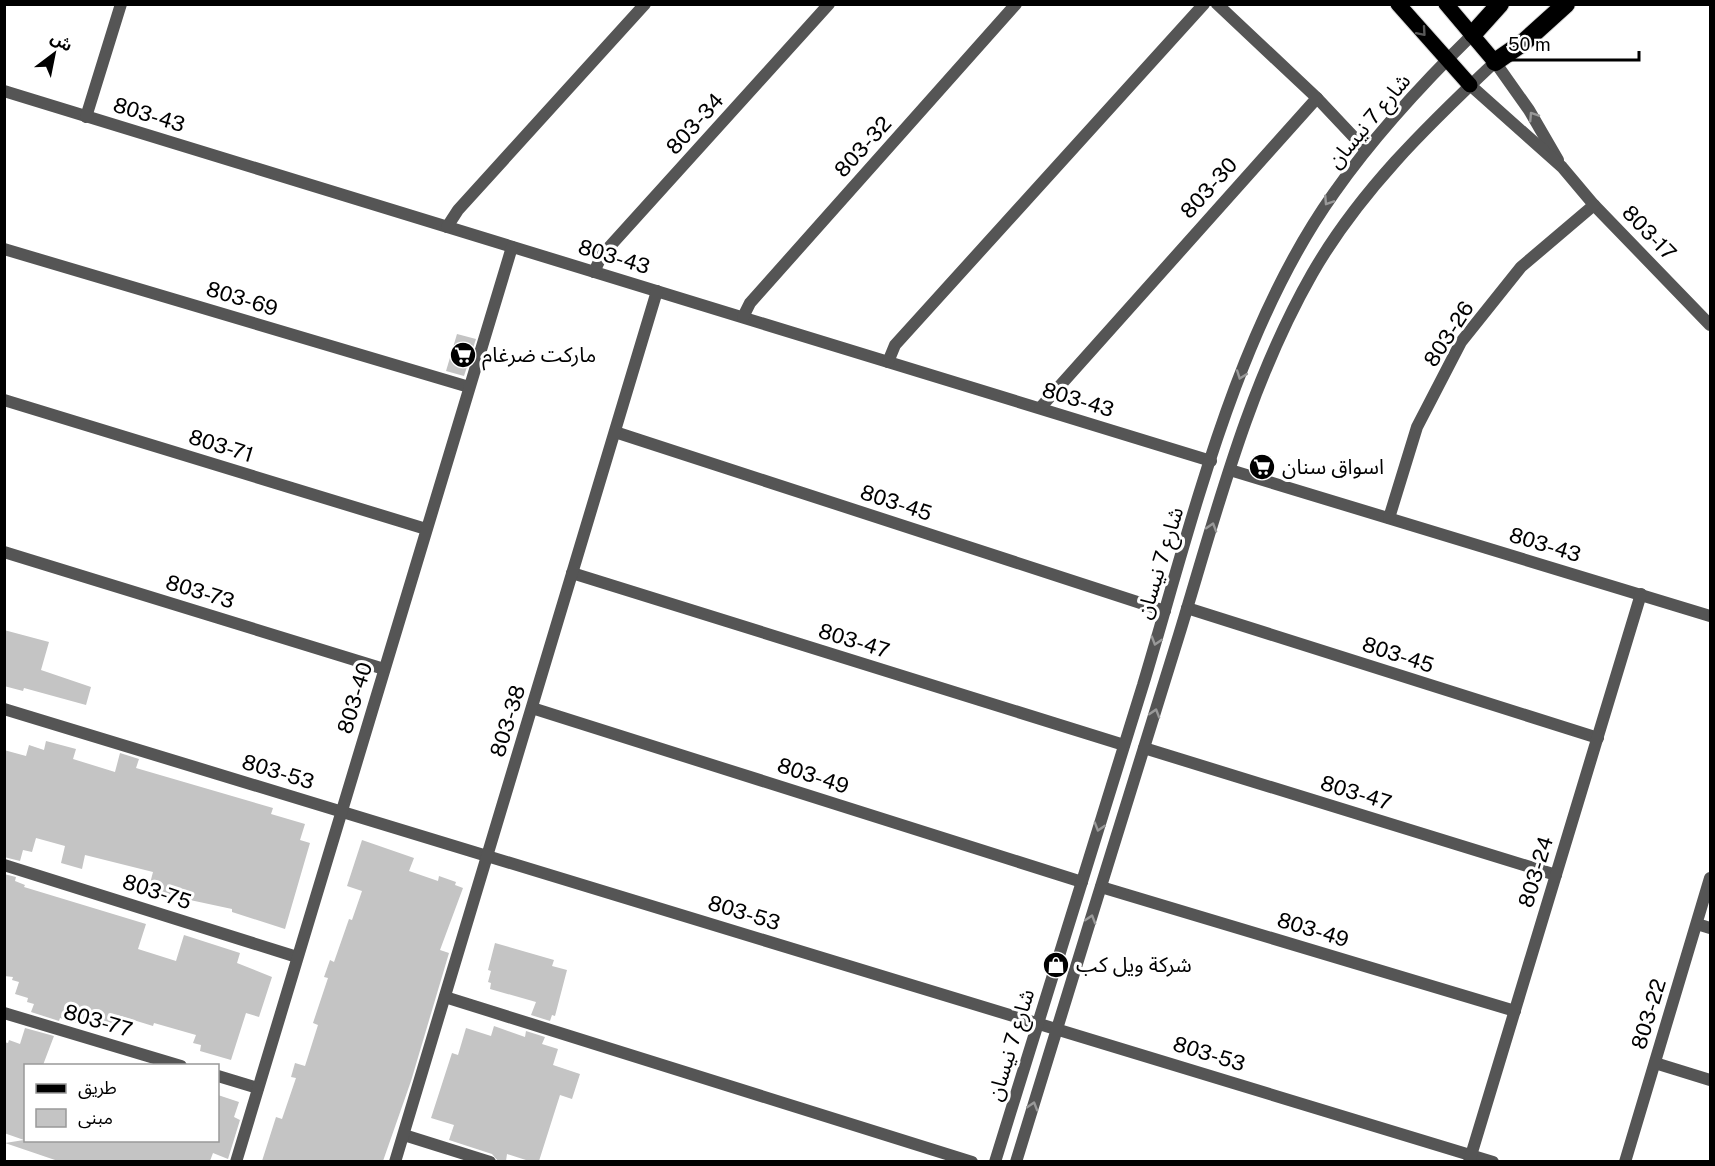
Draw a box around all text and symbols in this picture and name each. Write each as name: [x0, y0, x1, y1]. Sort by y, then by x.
north arrow: [24, 24, 84, 84]
scale bar: [1499, 24, 1638, 62]
one-way arrow: [1415, 25, 1426, 36]
text: ش: [47, 28, 76, 56]
text: 50 m: [1508, 34, 1551, 55]
street label: شارع 7 نيسان: [1322, 68, 1418, 175]
street label: 803-34: [661, 88, 729, 159]
street label: 803-43: [110, 92, 188, 137]
street label: 803-32: [829, 111, 896, 182]
one-way arrow: [1529, 112, 1540, 123]
street label: 803-30: [1175, 152, 1242, 223]
one-way arrow: [1324, 195, 1336, 205]
street label: 803-17: [1617, 200, 1682, 265]
street label: 803-43: [575, 234, 653, 279]
street label: 803-69: [203, 276, 281, 321]
street label: 803-26: [1418, 296, 1479, 371]
supermarket icon: ماركت ضرغام: [448, 340, 478, 370]
place label: ماركت ضرغام: [482, 342, 596, 371]
one-way arrow: [1236, 369, 1249, 380]
street label: 803-43: [1039, 377, 1117, 422]
street label: 803-71: [186, 424, 257, 467]
supermarket icon: اسواق سنان: [1247, 452, 1277, 482]
place label: اسواق سنان: [1282, 454, 1384, 479]
street label: 803-45: [857, 479, 935, 526]
street label: شارع 7 نيسان: [1131, 504, 1191, 623]
one-way arrow: [1205, 522, 1217, 533]
street label: 803-43: [1506, 522, 1584, 567]
street label: 803-73: [163, 569, 237, 614]
street label: 803-47: [816, 618, 893, 663]
street label: 803-45: [1359, 631, 1437, 678]
one-way arrow: [1151, 635, 1163, 646]
street label: 803-40: [332, 659, 377, 737]
street label: 803-38: [485, 682, 530, 760]
one-way arrow: [1148, 708, 1160, 719]
street label: 803-53: [239, 749, 317, 794]
street label: 803-49: [774, 752, 852, 799]
street label: 803-47: [1318, 770, 1395, 815]
one-way arrow: [1094, 821, 1106, 832]
street label: 803-24: [1513, 833, 1558, 910]
street label: 803-75: [120, 869, 195, 914]
street label: 803-53: [705, 890, 783, 935]
street label: 803-49: [1274, 907, 1352, 952]
one-way arrow: [1084, 914, 1096, 925]
shop icon: شركة ويل كب: [1041, 950, 1071, 980]
place label: شركة ويل كب: [1076, 952, 1192, 977]
street label: 803-22: [1626, 976, 1671, 1052]
street label: شارع 7 نيسان: [982, 986, 1042, 1105]
street label: 803-77: [61, 999, 135, 1042]
street label: 803-53: [1170, 1031, 1248, 1076]
legend: [24, 1064, 219, 1142]
text: طريق: [78, 1077, 117, 1099]
one-way arrow: [1026, 1101, 1038, 1112]
text: مبنى: [78, 1107, 113, 1129]

